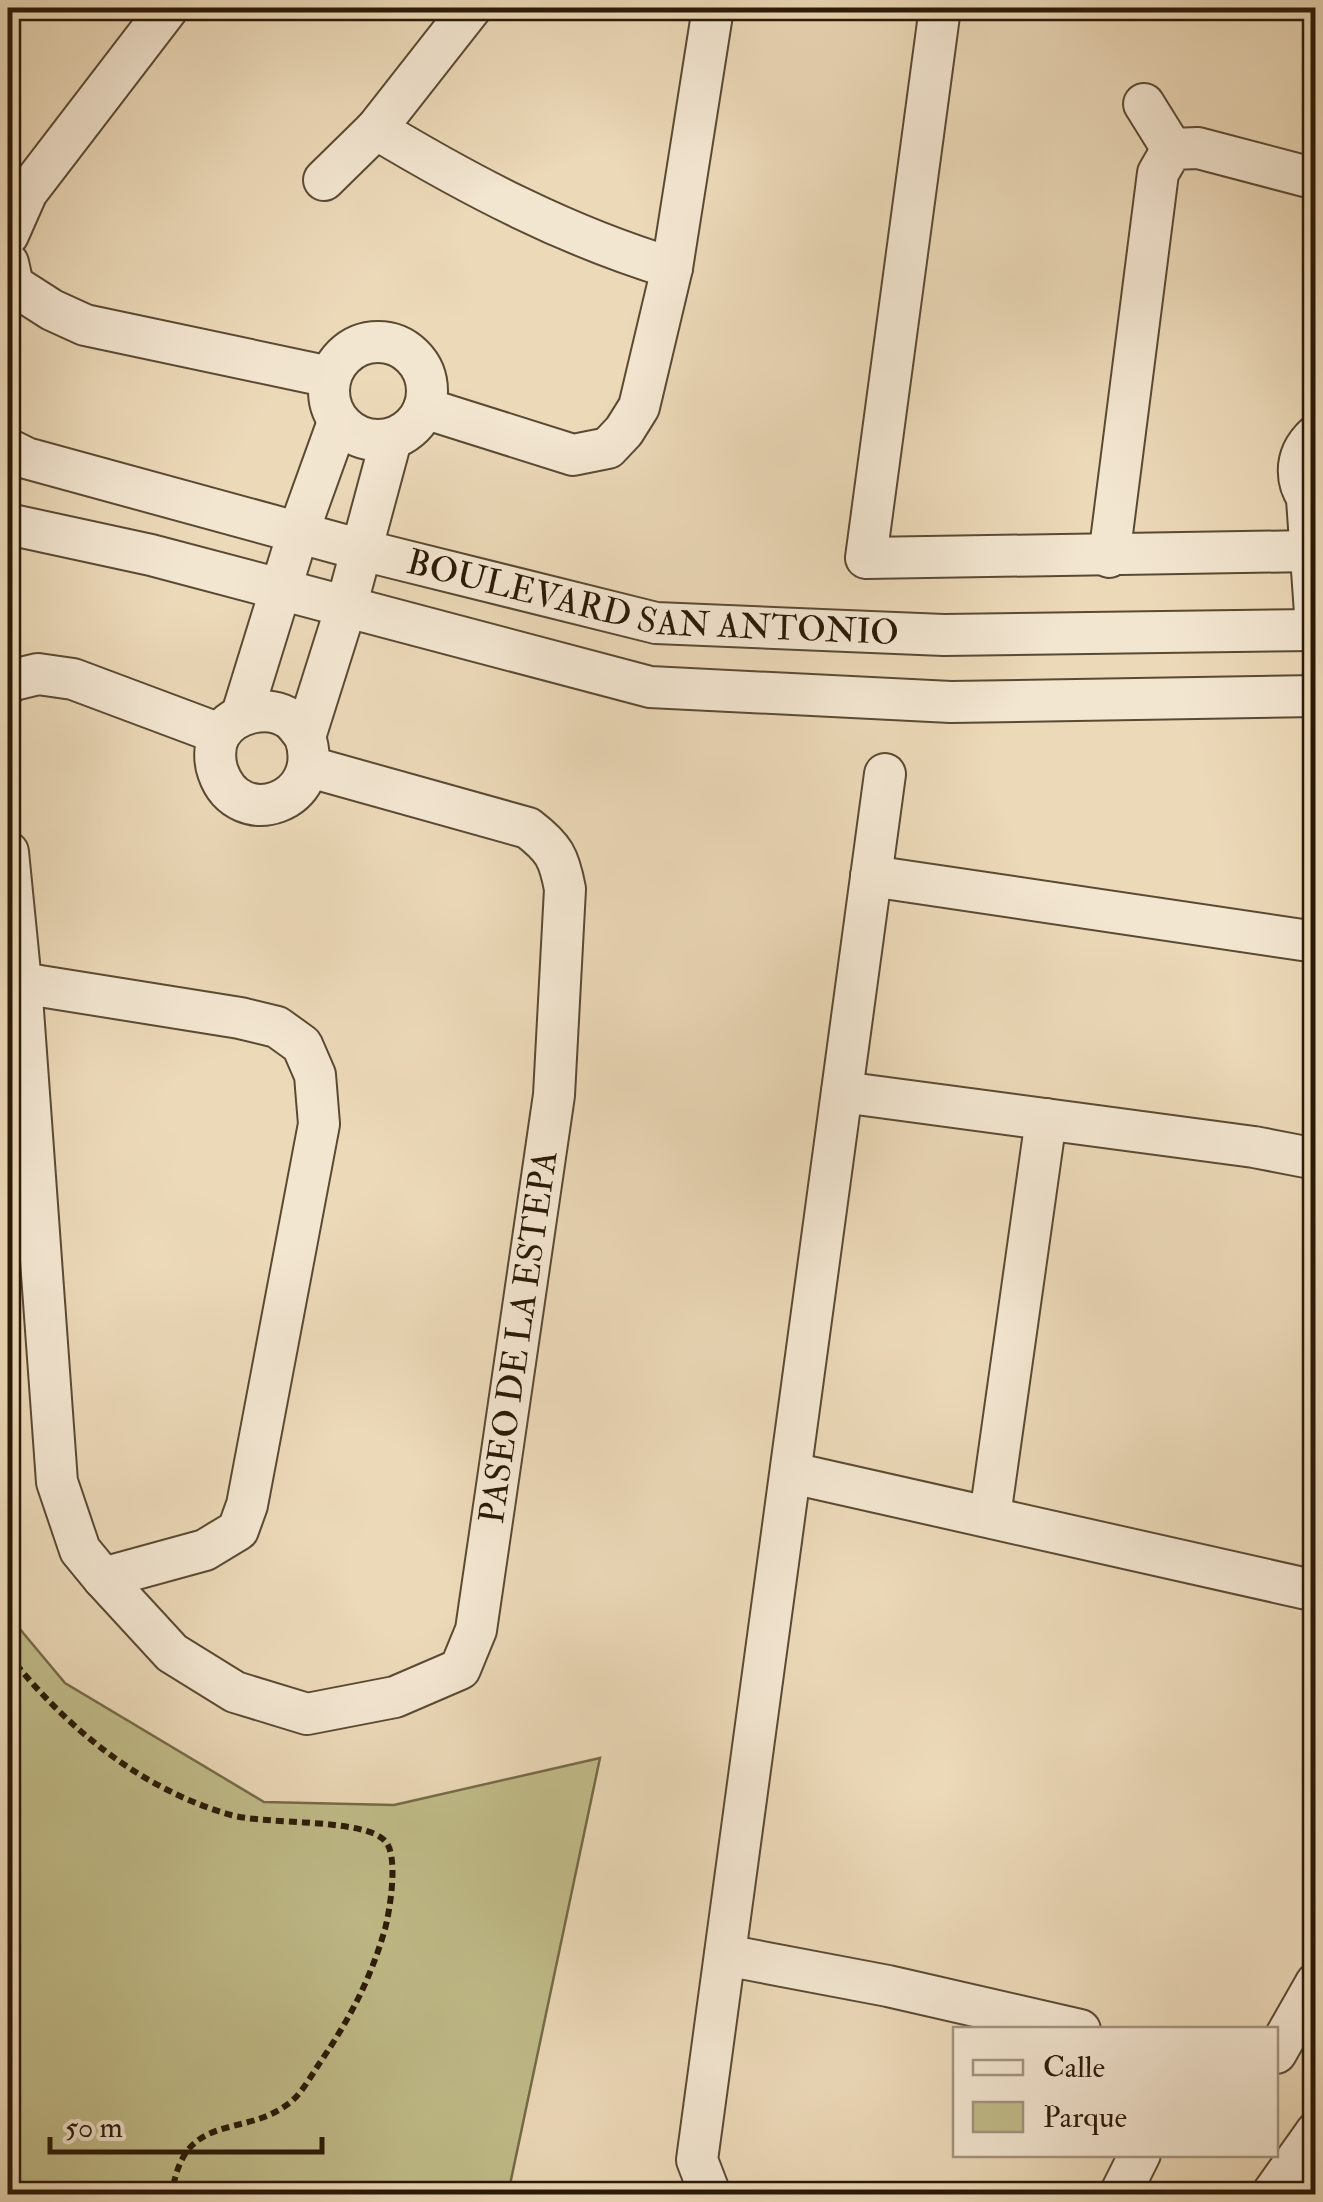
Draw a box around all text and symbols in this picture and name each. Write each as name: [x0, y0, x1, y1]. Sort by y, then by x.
street label: BOULEVARD SAN ANTONIO: [402, 540, 900, 655]
street label: PASEO DE LA ESTEPA: [470, 1148, 568, 1526]
legend: [953, 2027, 1278, 2157]
text: Calle: [1043, 2049, 1105, 2086]
scale bar: [50, 2092, 322, 2154]
text: Parque: [1043, 2099, 1127, 2136]
text: 50 m: [65, 2109, 123, 2146]

